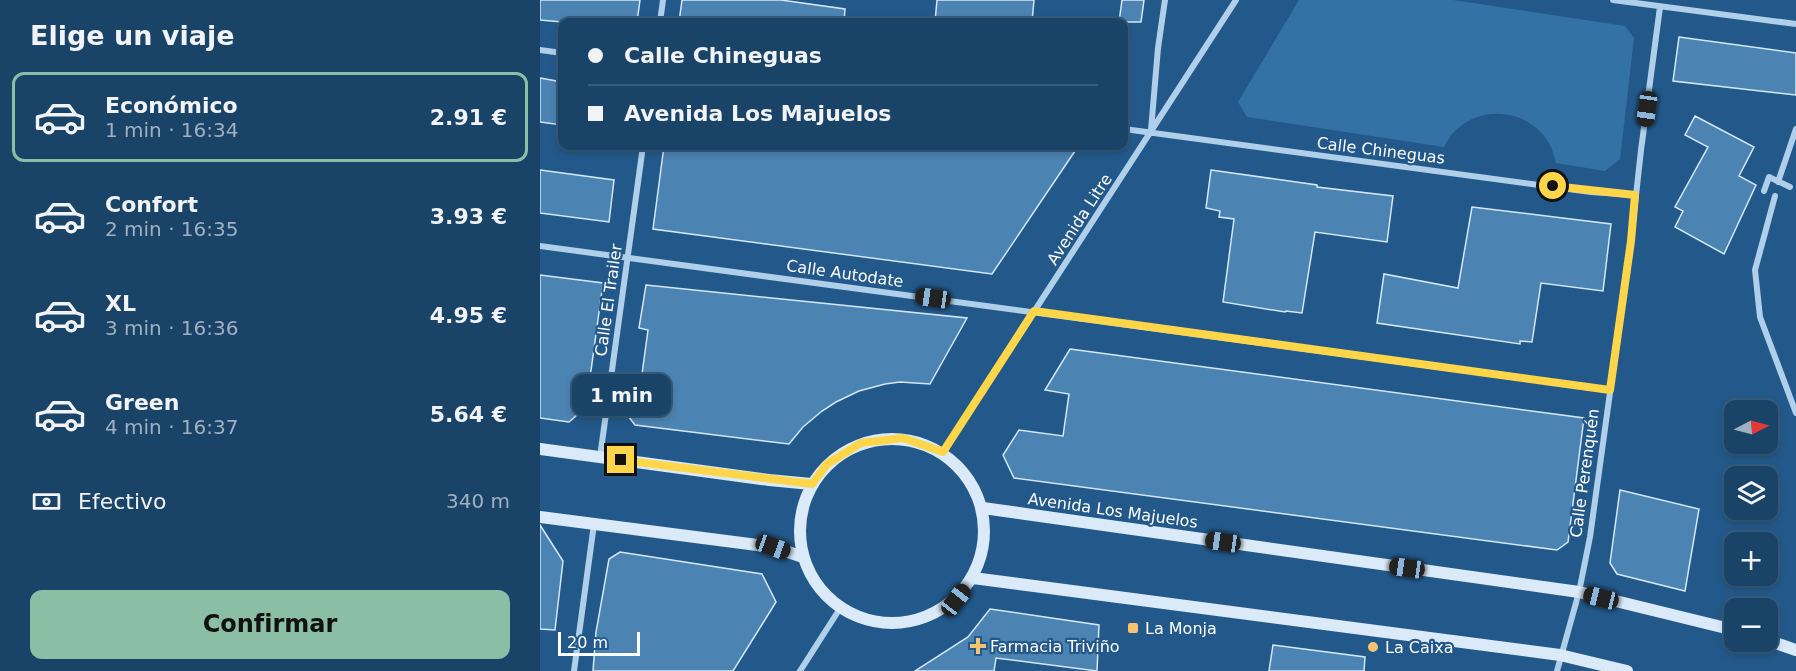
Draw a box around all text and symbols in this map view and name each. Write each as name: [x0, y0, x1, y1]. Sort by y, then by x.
text: Elige un viaje: [30, 20, 234, 51]
text: Calle Chineguas: [624, 43, 822, 68]
icon: car: [33, 90, 87, 144]
car: [1636, 90, 1658, 128]
text: Económico: [105, 93, 238, 118]
text: Avenida Los Majuelos: [624, 101, 891, 126]
text: 2.91 €: [430, 105, 507, 130]
text: 1 min · 16:34: [105, 118, 239, 142]
street label: Calle Chineguas: [1316, 133, 1446, 168]
street label: Avenida Litre: [1043, 170, 1116, 268]
route start: [1539, 172, 1566, 199]
icon: car: [33, 189, 87, 243]
text: Confort: [105, 192, 198, 217]
text: 3.93 €: [430, 204, 507, 229]
text: 2 min · 16:35: [105, 217, 239, 241]
street label: Calle El Trailer: [591, 242, 626, 358]
street label: Calle Autodate: [785, 256, 905, 291]
car: [914, 287, 952, 309]
icon: car: [33, 288, 87, 342]
text: XL: [105, 291, 136, 316]
text: 4.95 €: [430, 303, 507, 328]
text: 3 min · 16:36: [105, 316, 239, 340]
callout: 1 min: [572, 373, 670, 415]
text: 1 min: [590, 383, 653, 407]
icon: car: [33, 387, 87, 441]
text: Green: [105, 390, 179, 415]
north arrow: [1724, 400, 1778, 454]
map controls: [1724, 400, 1778, 652]
text: 5.64 €: [430, 402, 507, 427]
street label: Calle Perenquén: [1566, 407, 1603, 539]
text: 4 min · 16:37: [105, 415, 239, 439]
route end: [607, 446, 634, 473]
button: layers: [1724, 466, 1778, 520]
icon: cash: [30, 485, 63, 518]
text: Efectivo: [78, 489, 167, 514]
text: 340 m: [446, 489, 510, 513]
street label: Avenida Los Majuelos: [1027, 489, 1199, 532]
car: [1204, 531, 1242, 553]
car: [753, 532, 793, 562]
button: +: [1724, 532, 1778, 586]
car: [1388, 557, 1426, 579]
car: [938, 580, 974, 620]
car: [1581, 585, 1621, 611]
button: Confirmar: [30, 590, 510, 659]
button: −: [1724, 598, 1778, 652]
place label: La Monja: [1145, 619, 1217, 638]
marker: La Monja: [1126, 621, 1140, 635]
scale bar: [558, 629, 640, 656]
text: 20 m: [567, 633, 608, 652]
place label: Farmacia Triviño: [990, 637, 1120, 656]
place label: La Caixa: [1385, 638, 1454, 657]
marker: Farmacia Triviño: [971, 639, 985, 653]
marker: La Caixa: [1366, 640, 1380, 654]

